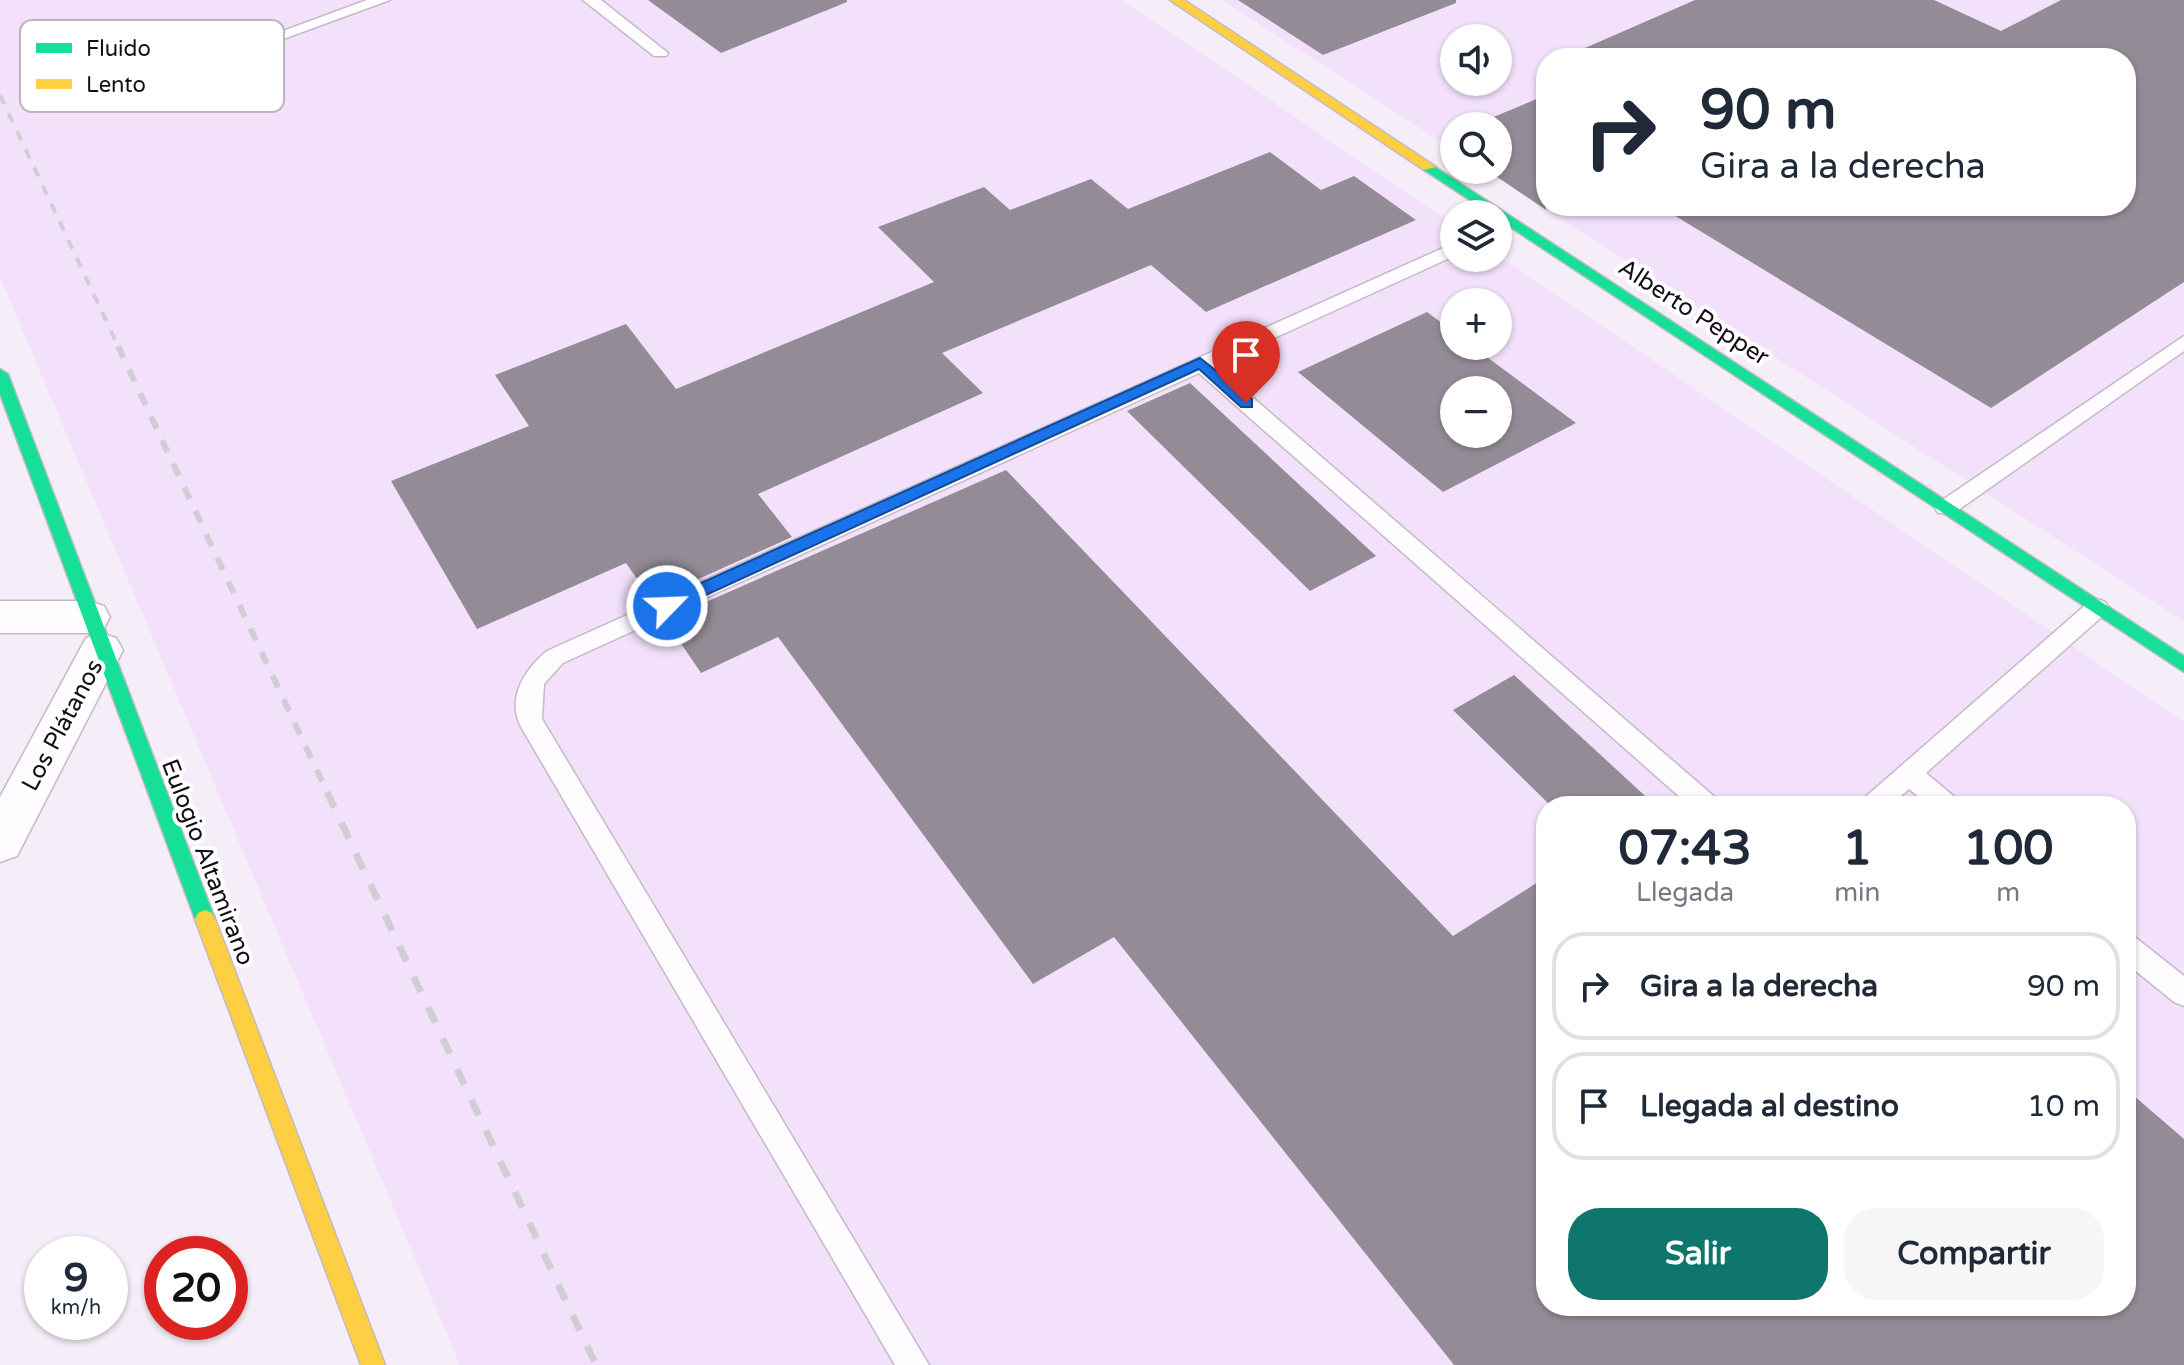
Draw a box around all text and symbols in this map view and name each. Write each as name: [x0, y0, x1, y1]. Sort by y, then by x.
legend: [20, 20, 284, 112]
map controls: [1440, 24, 1512, 448]
button: sound: [1440, 24, 1512, 96]
text: Fluido: [86, 36, 151, 62]
text: Lento: [86, 72, 146, 98]
text: 90 m: [1700, 77, 1836, 144]
icon: right: [1568, 80, 1672, 184]
button: search: [1440, 112, 1512, 184]
text: Gira a la derecha: [1700, 145, 1986, 188]
button: layers: [1440, 200, 1512, 272]
street label: Alberto Pepper: [1613, 253, 1775, 372]
button: +: [1440, 288, 1512, 360]
pin: [1212, 321, 1280, 403]
icon: arrive: [1224, 333, 1268, 377]
button: −: [1440, 376, 1512, 448]
position arrow: [625, 564, 709, 648]
street label: Los Plátanos: [16, 655, 109, 796]
street label: Eulogio Altamirano: [155, 755, 260, 969]
text: 07:43: [1619, 820, 1752, 878]
text: 1: [1842, 820, 1872, 878]
text: 100: [1963, 820, 2053, 878]
text: Llegada: [1636, 877, 1734, 908]
text: min: [1834, 877, 1880, 908]
text: m: [1996, 877, 2020, 908]
icon: right: [1572, 964, 1616, 1008]
text: Gira a la derecha: [1640, 968, 1878, 1005]
text: 90 m: [2027, 968, 2100, 1005]
icon: arrive: [1572, 1084, 1616, 1128]
text: Llegada al destino: [1640, 1088, 1899, 1125]
text: 10 m: [2027, 1088, 2100, 1125]
button: Salir: [1568, 1208, 1828, 1300]
button: Compartir: [1844, 1208, 2104, 1300]
speed limit sign: 20: [144, 1236, 248, 1340]
text: 9: [63, 1254, 89, 1302]
text: km/h: [51, 1296, 101, 1320]

